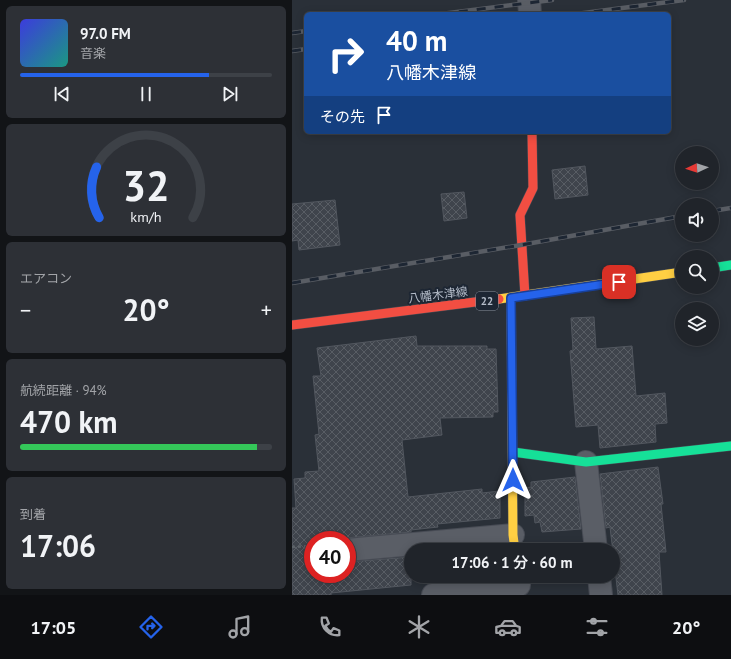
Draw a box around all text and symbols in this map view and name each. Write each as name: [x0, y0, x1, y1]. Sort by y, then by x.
text: 40 m: [386, 22, 447, 59]
text: 97.0 FM: [80, 24, 131, 43]
icon: right: [320, 28, 372, 80]
text: 音楽: [80, 45, 106, 62]
text: 八幡木津線: [386, 61, 476, 84]
icon: previous: [51, 83, 73, 105]
icon: pause: [135, 83, 157, 105]
icon: next: [219, 83, 241, 105]
icon: arrive: [373, 104, 395, 126]
text: その先: [320, 107, 365, 126]
north arrow: [675, 146, 719, 190]
map controls: [675, 146, 719, 346]
text: 32: [122, 158, 170, 211]
button: sound: [675, 198, 719, 242]
text: km/h: [130, 206, 162, 225]
button: search: [675, 250, 719, 294]
pin: [602, 265, 636, 299]
text: エアコン: [20, 270, 72, 287]
icon: arrive: [608, 271, 630, 293]
street label: 八幡木津線: [407, 283, 469, 306]
text: 20°: [122, 290, 170, 329]
road number: 22: [476, 292, 498, 310]
text: −: [20, 296, 31, 324]
text: +: [261, 296, 272, 324]
button: layers: [675, 302, 719, 346]
text: 航続距離 · 94%: [20, 382, 107, 399]
text: 470 km: [20, 402, 118, 441]
position arrow: [492, 459, 534, 501]
text: 到着: [20, 506, 46, 523]
text: 17:06: [20, 526, 96, 565]
speed limit sign: 40: [304, 531, 356, 583]
text: 17:06 · 1 分 · 60 m: [451, 553, 573, 572]
icon: directions: [137, 613, 165, 641]
icon: music: [226, 613, 254, 641]
icon: phone: [316, 613, 344, 641]
icon: climate: [405, 613, 433, 641]
icon: car: [494, 613, 522, 641]
icon: filters: [583, 613, 611, 641]
text: 17:05: [31, 616, 76, 639]
text: 20°: [672, 616, 700, 639]

